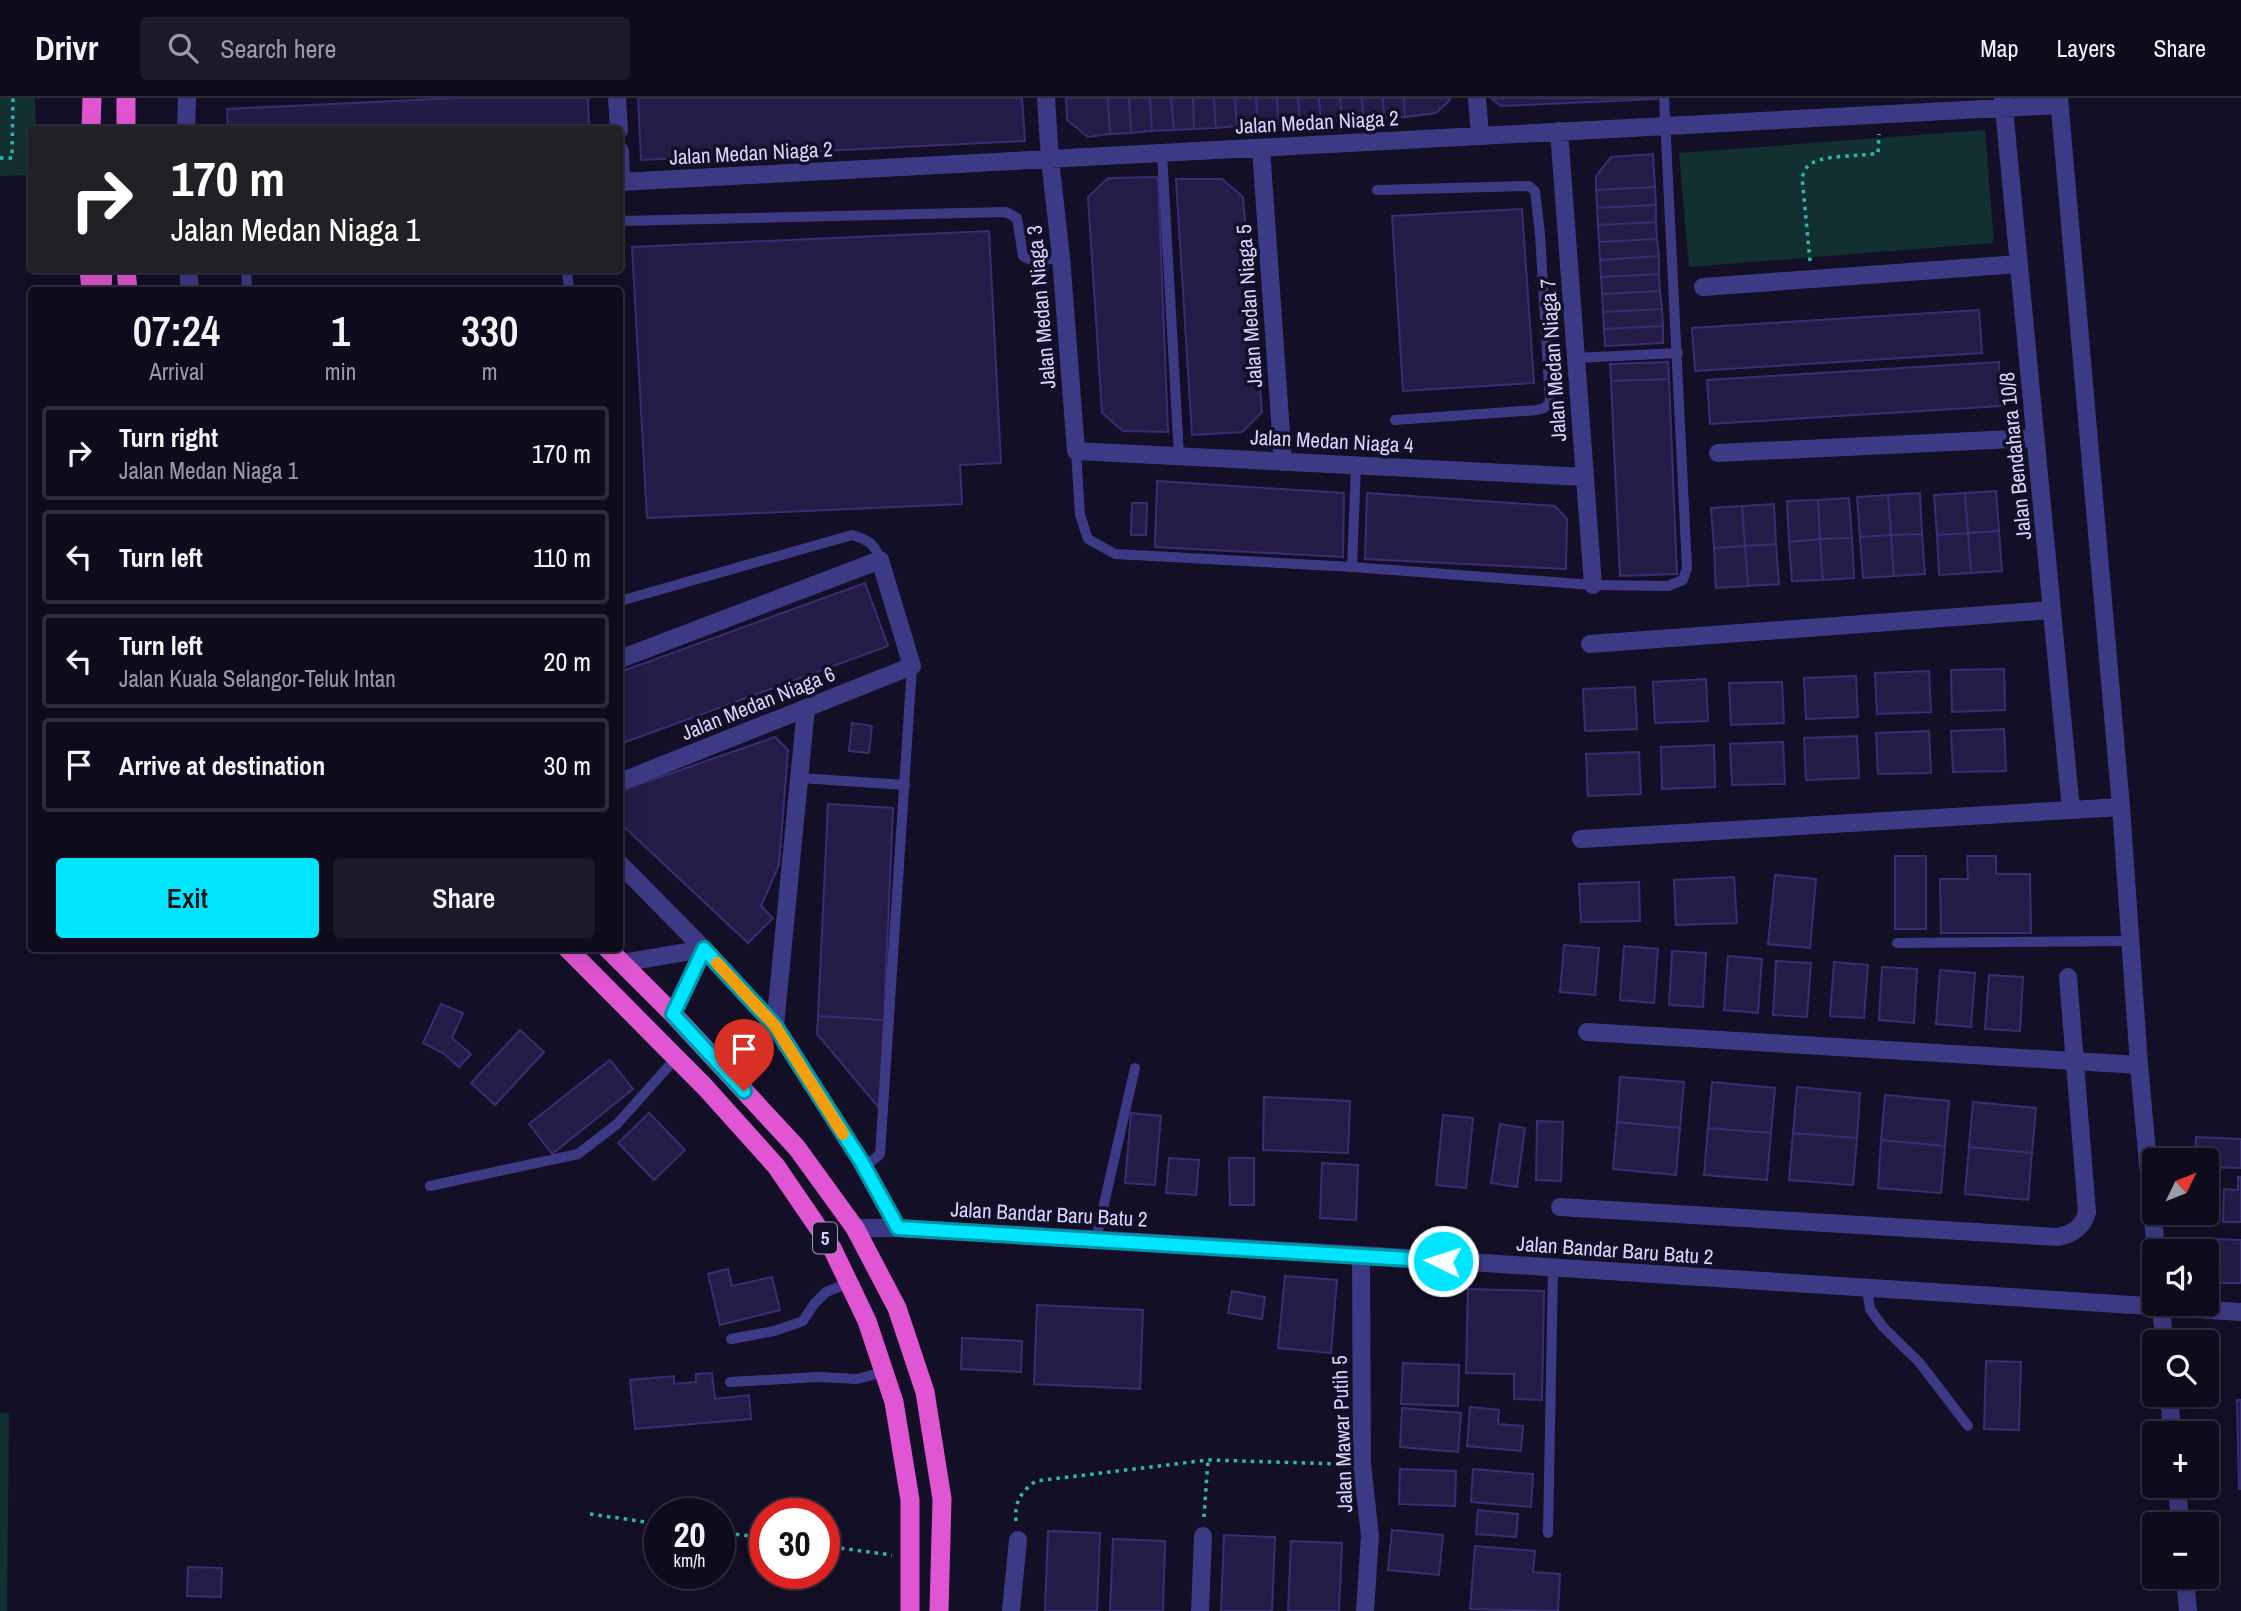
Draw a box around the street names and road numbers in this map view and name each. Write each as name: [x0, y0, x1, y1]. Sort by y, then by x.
street label: Jalan Medan Niaga 2: [1235, 103, 1399, 141]
street label: Jalan Medan Niaga 2: [669, 134, 833, 172]
street label: Jalan Medan Niaga 5: [1229, 223, 1269, 389]
street label: Jalan Medan Niaga 3: [1019, 224, 1063, 390]
street label: Jalan Medan Niaga 7: [1533, 277, 1573, 443]
street label: Jalan Bendahara 10/8: [1992, 371, 2038, 541]
street label: Jalan Medan Niaga 4: [1250, 422, 1415, 460]
street label: Jalan Medan Niaga 6: [677, 659, 839, 747]
street label: Jalan Bandar Baru Batu 2: [950, 1194, 1148, 1234]
road number: 5: [813, 1222, 837, 1254]
street label: Jalan Bandar Baru Batu 2: [1516, 1229, 1714, 1271]
street label: Jalan Mawar Putih 5: [1325, 1355, 1359, 1513]

